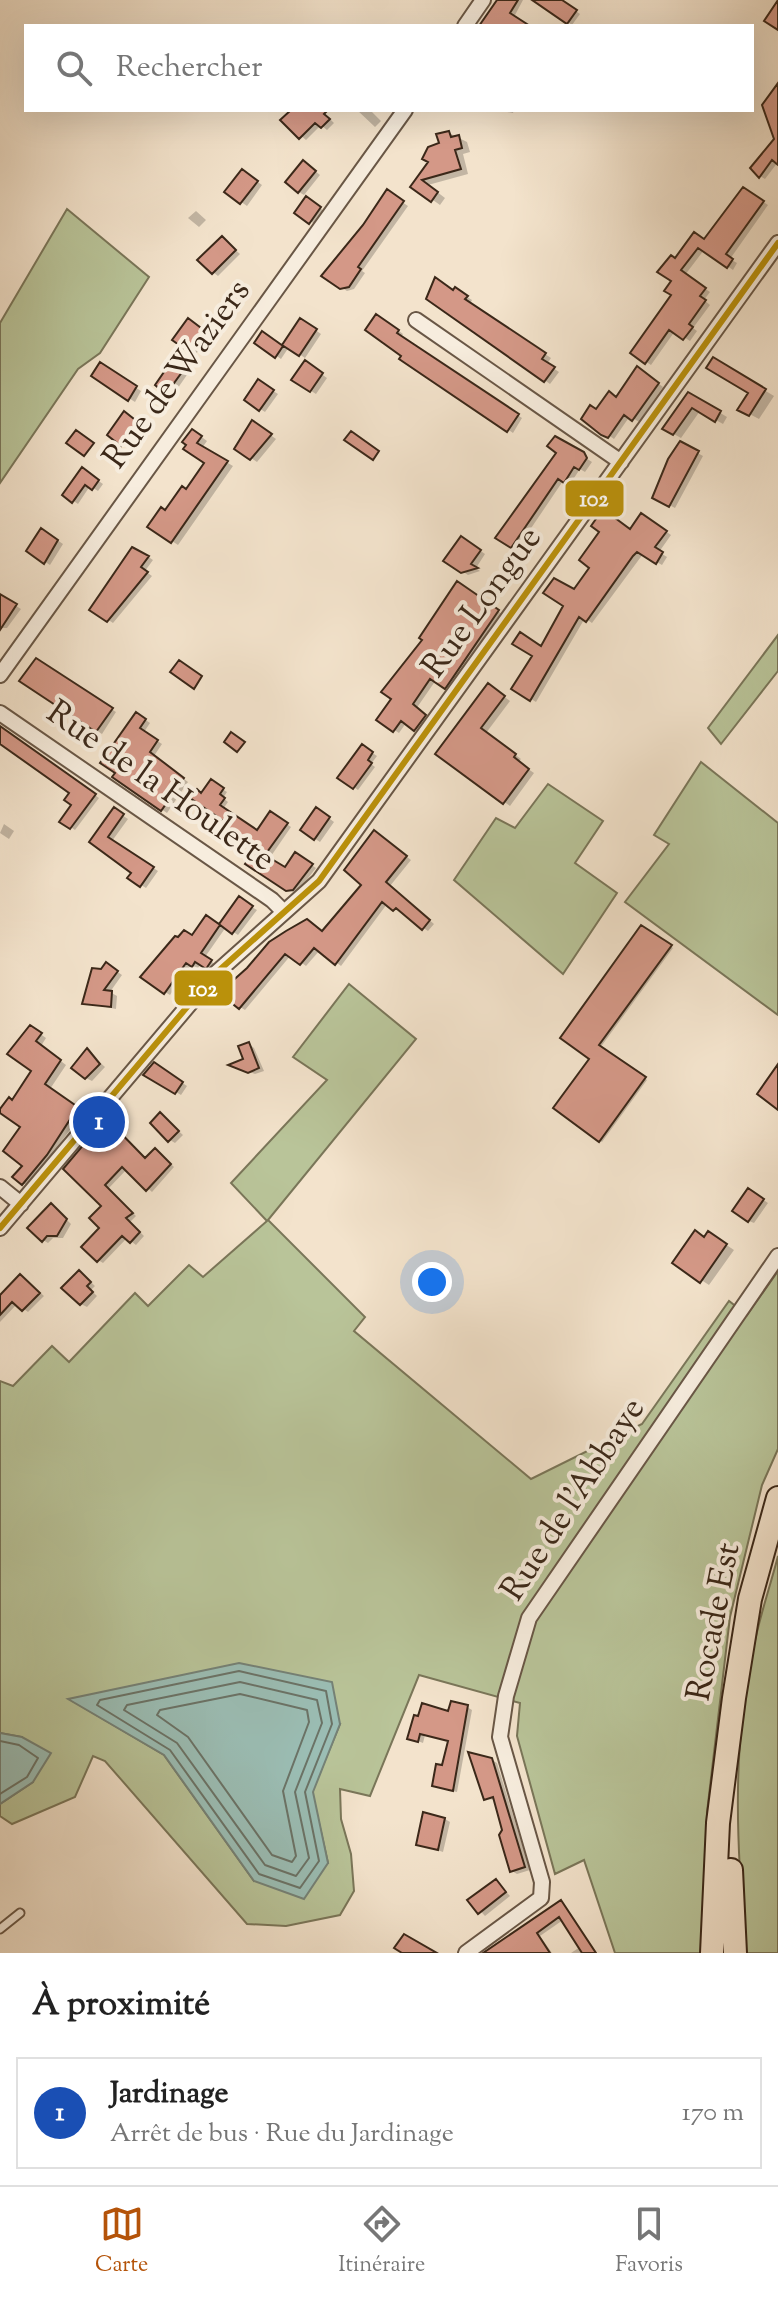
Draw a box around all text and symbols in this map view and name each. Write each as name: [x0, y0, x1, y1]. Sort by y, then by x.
search box: [24, 24, 754, 112]
icon: search: [52, 46, 96, 90]
text: Rechercher: [116, 47, 263, 90]
street label: Rue de Waziers: [92, 270, 264, 480]
line badge: 102: [564, 479, 625, 518]
text: 102: [580, 485, 609, 517]
street label: Rue Longue: [411, 517, 555, 689]
street label: Rue de la Houlette: [36, 690, 284, 884]
line badge: 102: [173, 969, 234, 1007]
text: 102: [189, 975, 218, 1007]
pin: 1: [73, 1092, 125, 1152]
your location: [412, 1262, 452, 1302]
street label: Rue de l'Abbaye: [490, 1389, 658, 1611]
street label: Rocade Est: [676, 1538, 754, 1705]
text: À proximité: [32, 1981, 210, 2030]
text: Jardinage: [110, 2073, 228, 2116]
text: 1: [56, 2095, 64, 2132]
text: 170 m: [682, 2095, 744, 2132]
text: Arrêt de bus · Rue du Jardinage: [110, 2116, 454, 2153]
tab: Carte: [95, 2202, 148, 2282]
tab: Itinéraire: [338, 2202, 425, 2282]
tab: Favoris: [615, 2202, 683, 2282]

